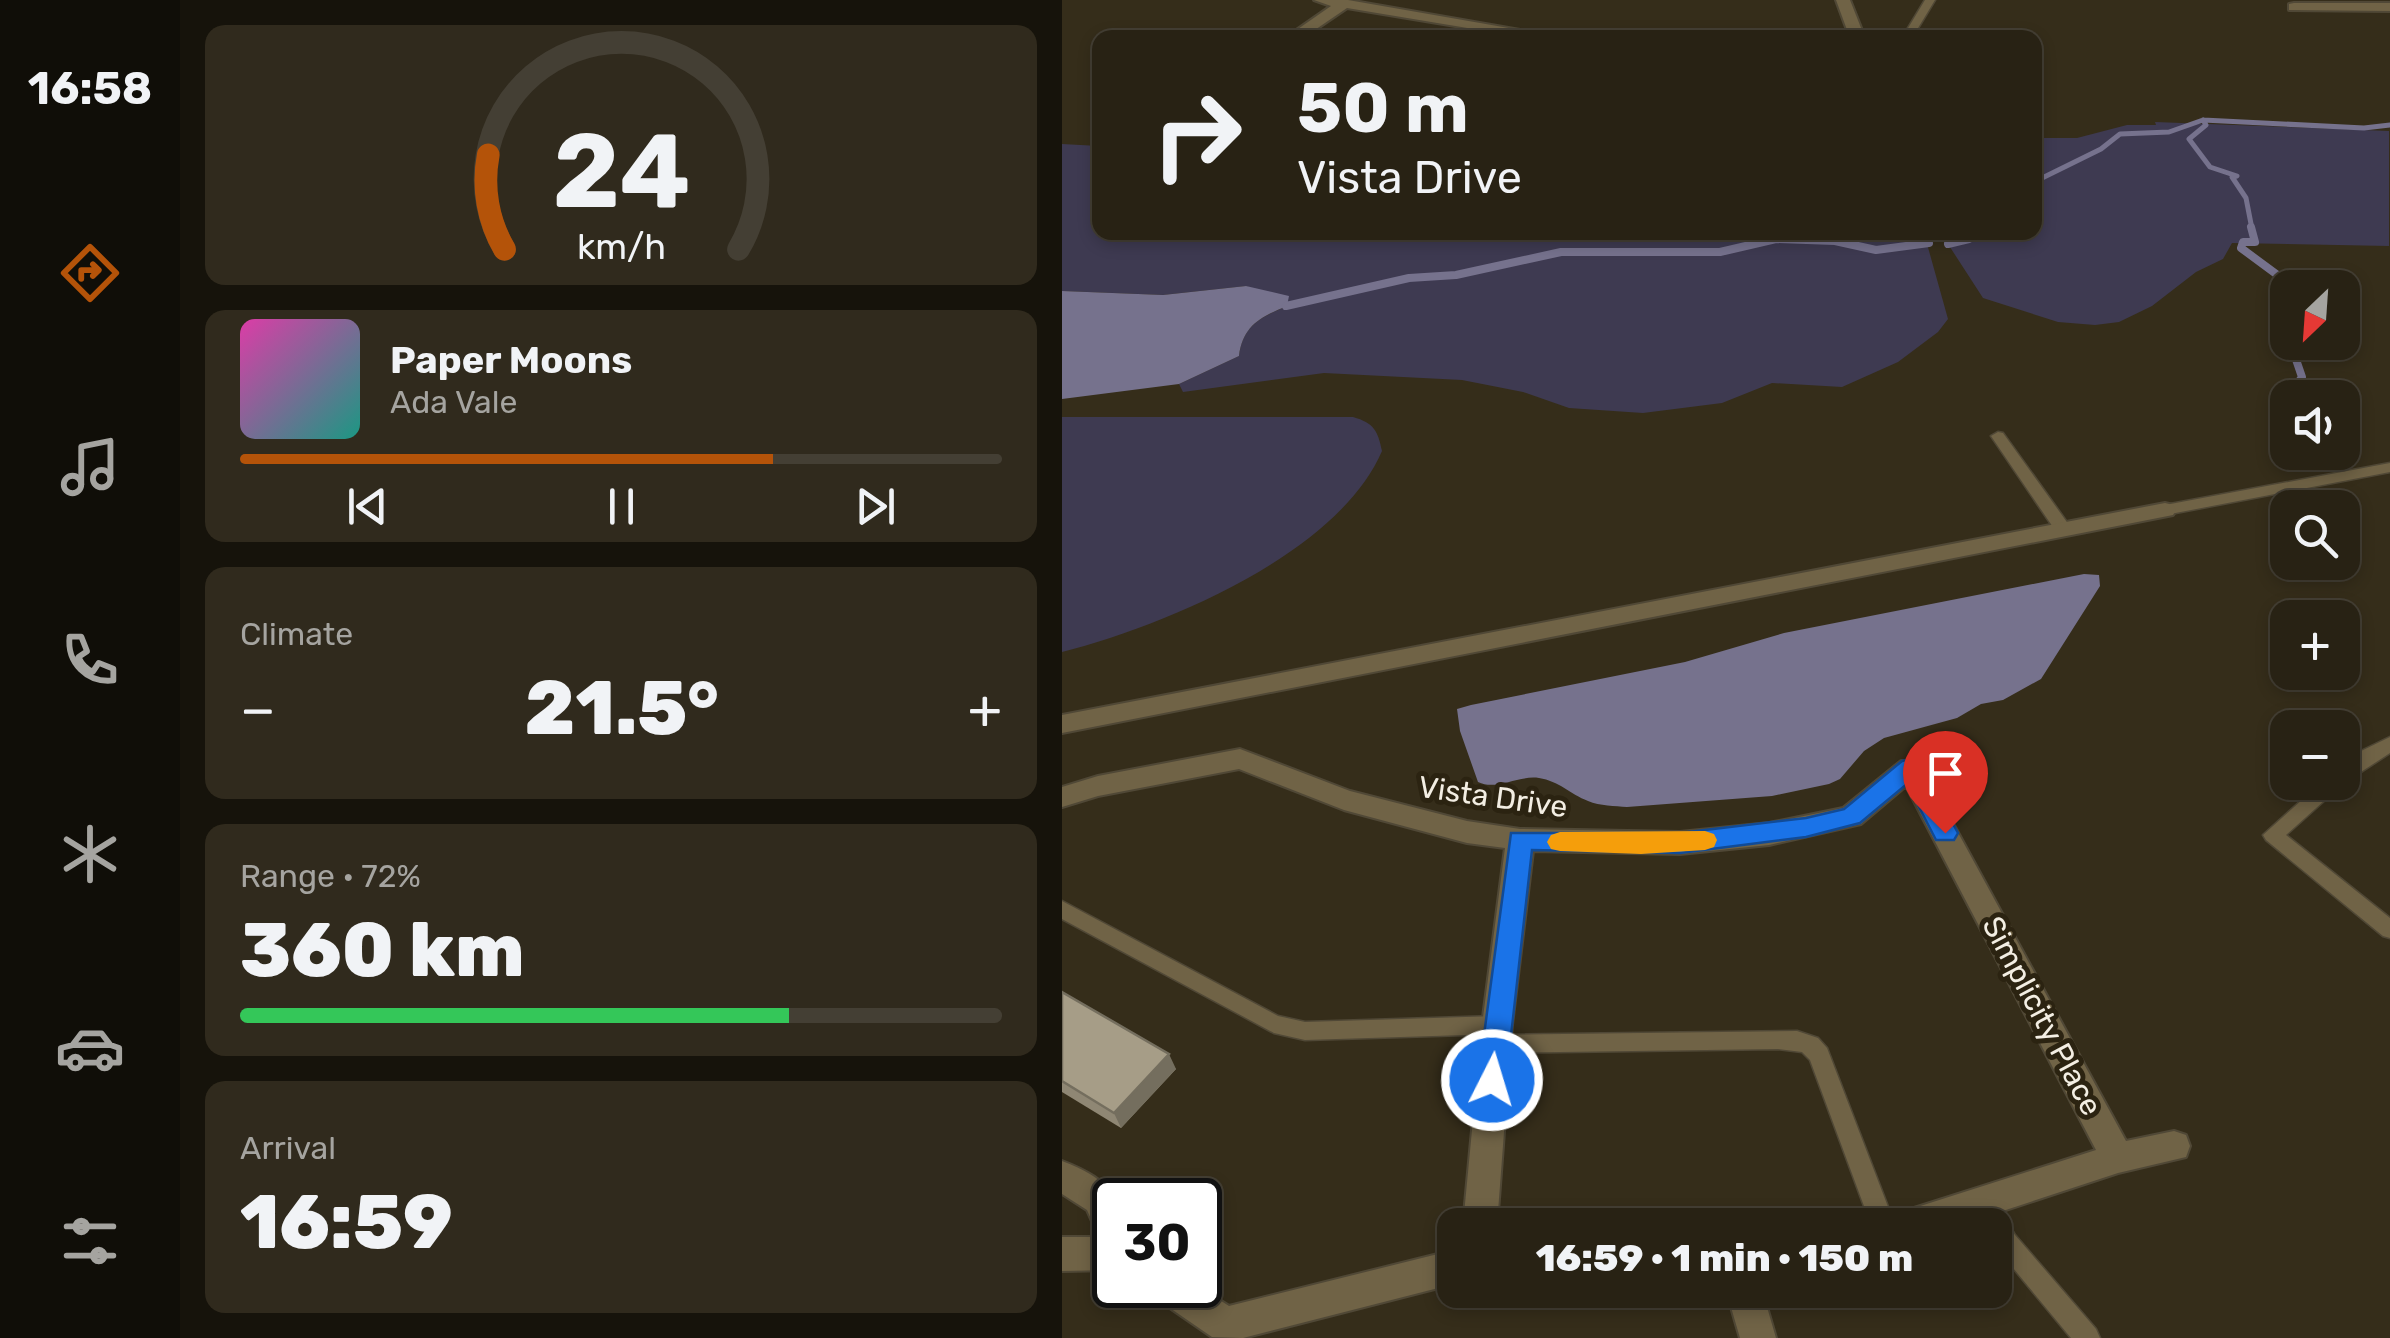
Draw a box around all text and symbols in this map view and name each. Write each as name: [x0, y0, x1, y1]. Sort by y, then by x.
text: 16:58: [28, 62, 152, 115]
text: 50 m: [1297, 67, 1469, 150]
icon: right: [1132, 70, 1262, 200]
text: 24: [552, 110, 690, 233]
text: Vista Drive: [1297, 151, 1522, 204]
text: km/h: [576, 226, 666, 268]
icon: directions: [55, 238, 125, 308]
north arrow: [2270, 270, 2360, 360]
map controls: [2270, 270, 2360, 800]
text: Paper Moons: [390, 337, 632, 383]
button: sound: [2270, 380, 2360, 470]
text: Ada Vale: [390, 383, 517, 421]
icon: music: [55, 432, 125, 502]
icon: previous: [340, 479, 395, 534]
icon: pause: [594, 479, 649, 534]
icon: next: [848, 479, 903, 534]
button: search: [2270, 490, 2360, 580]
button: +: [2270, 600, 2360, 690]
text: Climate: [240, 615, 353, 653]
icon: phone: [55, 625, 125, 695]
text: 21.5°: [525, 664, 719, 753]
text: −: [240, 677, 276, 742]
text: +: [968, 677, 1002, 742]
button: −: [2270, 710, 2360, 800]
pin: [1903, 731, 1988, 834]
icon: arrive: [1918, 746, 1973, 801]
street label: Vista Drive: [1416, 769, 1570, 825]
icon: climate: [55, 819, 125, 889]
text: Range · 72%: [240, 857, 421, 895]
text: 360 km: [240, 906, 525, 995]
street label: Simplicity Place: [1974, 910, 2110, 1122]
icon: car: [55, 1013, 125, 1083]
position arrow: [1440, 1028, 1544, 1132]
text: Arrival: [240, 1129, 336, 1167]
text: 16:59: [240, 1178, 453, 1267]
speed limit sign: 30: [1092, 1178, 1222, 1308]
icon: filters: [55, 1206, 125, 1276]
text: 16:59 · 1 min · 150 m: [1536, 1235, 1913, 1281]

